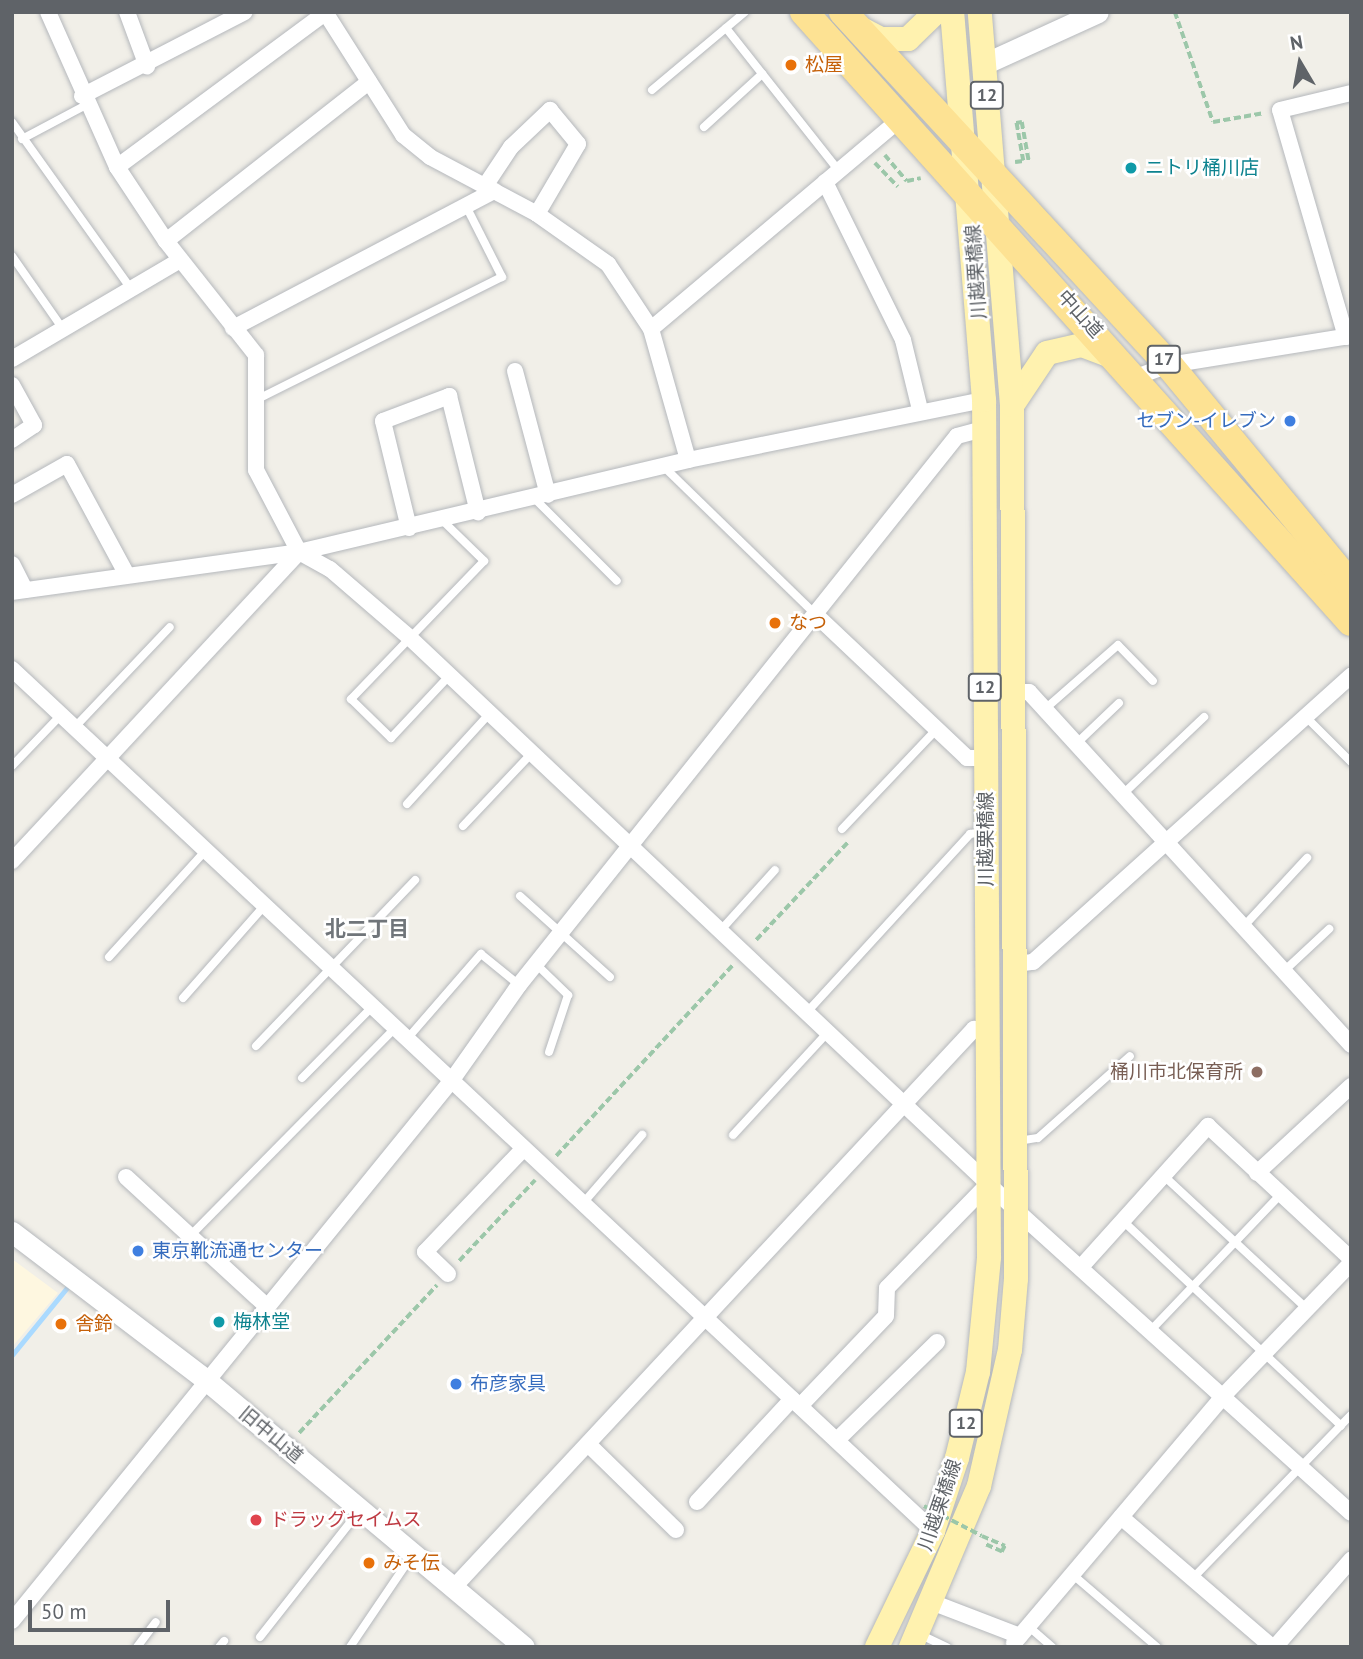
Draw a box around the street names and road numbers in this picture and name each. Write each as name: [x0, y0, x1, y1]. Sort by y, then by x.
road number: 12: [970, 80, 1004, 110]
street label: 川越栗橋線: [961, 224, 991, 320]
street label: 中山道: [1052, 285, 1108, 343]
road number: 17: [1146, 344, 1182, 374]
road number: 12: [968, 672, 1002, 702]
street label: 川越栗橋線: [975, 792, 997, 886]
street label: 旧中山道: [235, 1402, 307, 1468]
road number: 12: [948, 1408, 984, 1438]
street label: 川越栗橋線: [914, 1456, 966, 1554]

